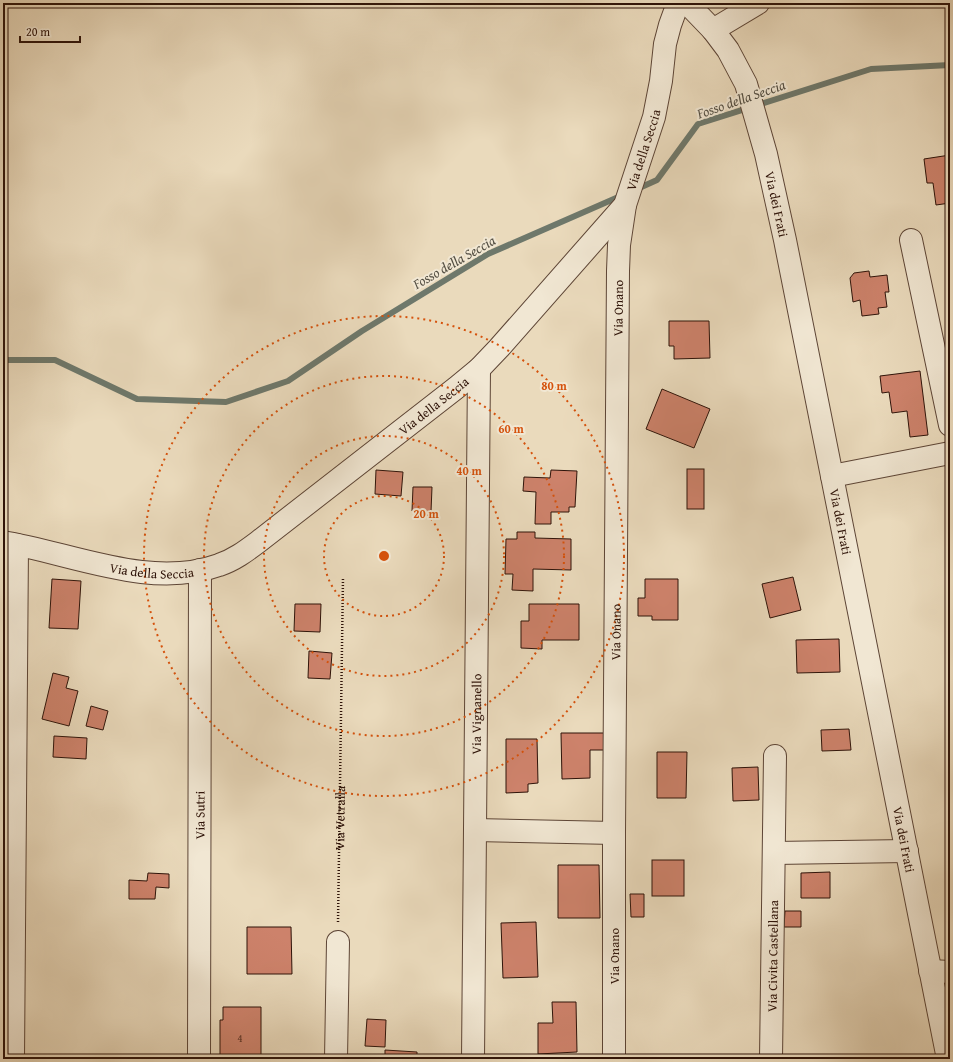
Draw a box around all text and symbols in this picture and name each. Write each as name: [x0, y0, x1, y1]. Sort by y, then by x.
scale bar: [20, 18, 80, 44]
text: 20 m: [26, 23, 50, 40]
water label: Fosso della Seccia: [693, 74, 788, 124]
street label: Via della Seccia: [621, 107, 665, 193]
street label: Via dei Frati: [760, 169, 793, 239]
water label: Fosso della Seccia: [408, 230, 499, 294]
street label: Via Onano: [609, 279, 628, 336]
street label: Via della Seccia: [395, 372, 474, 439]
text: 80 m: [541, 377, 567, 394]
text: 60 m: [498, 420, 524, 437]
text: 40 m: [456, 462, 482, 479]
street label: Via dei Frati: [825, 487, 856, 557]
text: 20 m: [413, 505, 439, 522]
centre of rings: [377, 549, 391, 563]
street label: Via della Seccia: [108, 558, 196, 584]
street label: Via Onano: [606, 603, 626, 660]
street label: Via Vignanello: [467, 673, 486, 754]
street label: Via Vetralla: [330, 785, 350, 850]
street label: Via Sutri: [190, 791, 210, 839]
street label: Via dei Frati: [888, 805, 920, 874]
street label: Via Civita Castellana: [763, 899, 783, 1012]
street label: Via Onano: [605, 927, 624, 984]
house number: 4: [237, 1030, 243, 1046]

